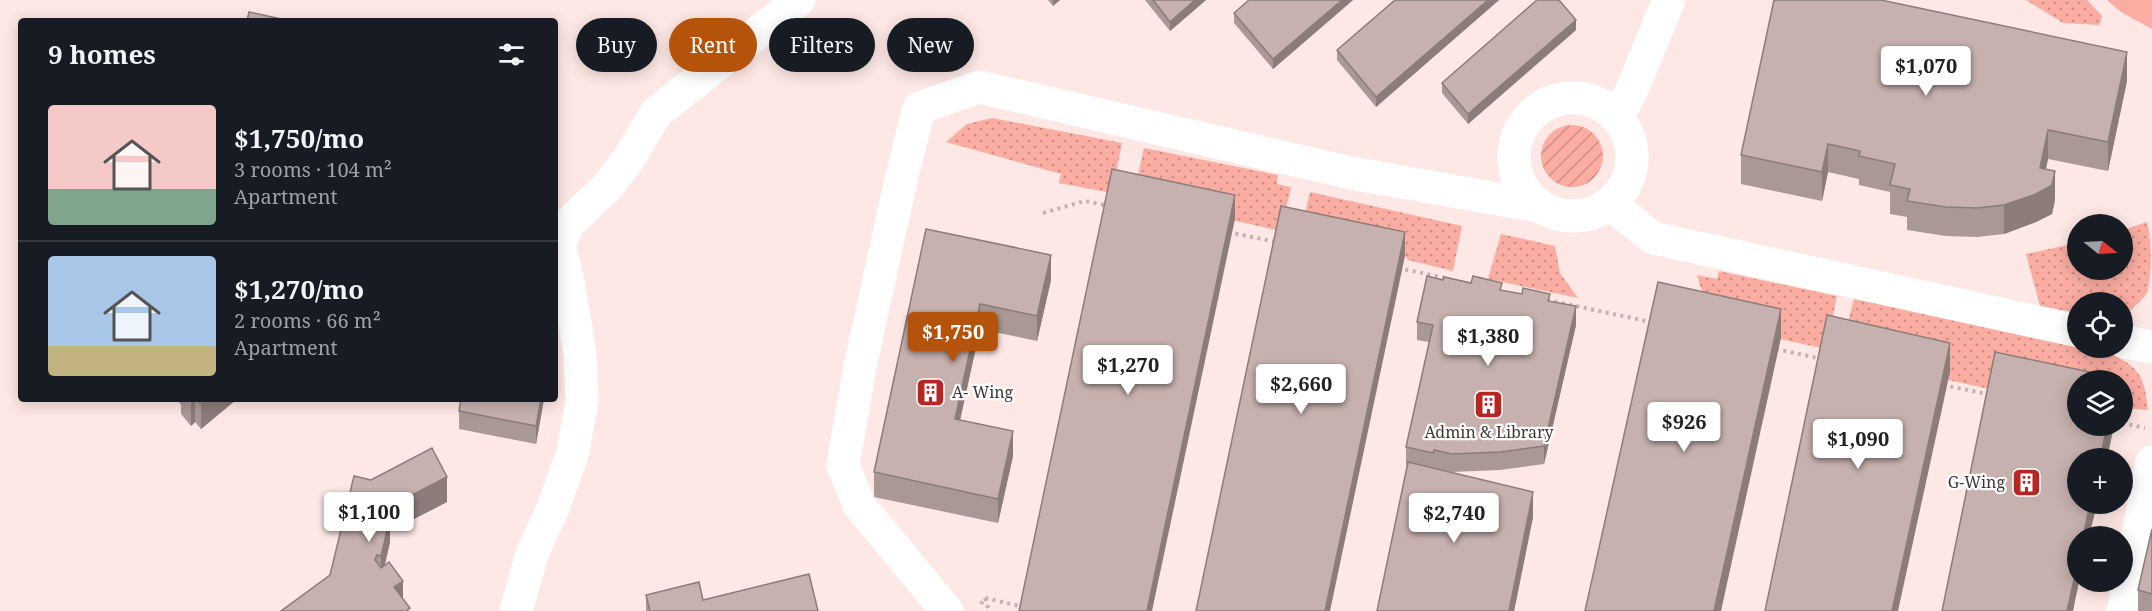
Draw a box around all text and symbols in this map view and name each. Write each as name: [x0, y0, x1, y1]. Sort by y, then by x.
chip: Buy: [576, 18, 657, 72]
chip: Rent: [669, 18, 757, 72]
chip: Filters: [769, 18, 875, 72]
chip: New: [887, 18, 974, 72]
text: 9 homes: [48, 36, 156, 72]
icon: filters: [495, 38, 528, 71]
pin: $1,070: [1877, 46, 1975, 97]
text: $1,070: [1895, 52, 1957, 79]
text: $1,750/mo: [234, 120, 364, 156]
icon: home: [96, 129, 168, 201]
text: 3 rooms · 104 m²: [234, 156, 392, 183]
text: Apartment: [234, 183, 338, 210]
north arrow: [2067, 214, 2133, 280]
map controls: [2067, 214, 2133, 592]
text: $1,270/mo: [234, 271, 364, 307]
icon: home: [96, 280, 168, 352]
button: locate: [2067, 292, 2133, 358]
text: 2 rooms · 66 m²: [234, 307, 381, 334]
pin: $1,750: [904, 312, 1002, 363]
pin: $1,380: [1439, 316, 1537, 367]
text: $1,750: [922, 318, 984, 345]
text: $1,380: [1457, 322, 1519, 349]
text: Apartment: [234, 334, 338, 361]
pin: $1,270: [1079, 345, 1177, 396]
text: $1,270: [1097, 351, 1159, 378]
pin: $2,660: [1252, 364, 1350, 415]
text: $2,660: [1270, 370, 1332, 397]
button: layers: [2067, 370, 2133, 436]
building icon: A- Wing: [915, 376, 947, 408]
place label: A- Wing: [952, 381, 1014, 403]
building icon: Admin & Library: [1473, 388, 1505, 420]
pin: $926: [1648, 402, 1720, 453]
text: $926: [1661, 408, 1707, 435]
pin: $1,090: [1809, 419, 1907, 470]
place label: Admin & Library: [1424, 421, 1555, 443]
text: $1,090: [1827, 425, 1889, 452]
button: +: [2067, 448, 2133, 514]
building icon: G-Wing: [2010, 466, 2042, 498]
place label: G-Wing: [1948, 471, 2005, 493]
pin: $1,100: [320, 492, 418, 543]
pin: $2,740: [1405, 493, 1503, 544]
text: $1,100: [338, 498, 400, 525]
text: $2,740: [1423, 499, 1485, 526]
button: −: [2067, 526, 2133, 592]

